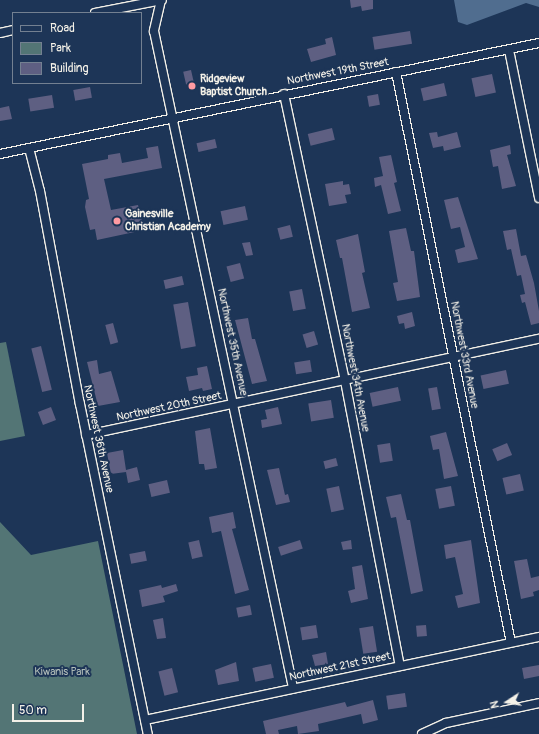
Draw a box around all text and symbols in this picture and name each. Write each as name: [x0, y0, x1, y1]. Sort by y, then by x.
legend: [12, 12, 142, 84]
text: Road: [50, 21, 75, 36]
text: Park: [50, 41, 71, 56]
street label: Northwest 19th Street: [286, 56, 390, 88]
text: Building: [50, 61, 89, 76]
place label: Ridgeview Baptist Church: [200, 73, 267, 99]
marker: Ridgeview Baptist Church: [187, 81, 197, 91]
place label: Gainesville Christian Academy: [125, 208, 211, 234]
marker: Gainesville Christian Academy: [112, 216, 122, 226]
street label: Northwest 35th Avenue: [214, 287, 250, 397]
street label: Northwest 33rd Avenue: [447, 300, 481, 410]
street label: Northwest 34th Avenue: [338, 323, 372, 433]
street label: Northwest 36th Avenue: [80, 384, 116, 494]
street label: Northwest 20th Street: [115, 389, 223, 425]
street label: Northwest 21st Street: [288, 650, 392, 684]
park label: Kiwanis Park: [34, 665, 90, 679]
north arrow: [487, 682, 527, 722]
scale bar: [14, 696, 86, 722]
text: N: [488, 700, 502, 710]
text: 50 m: [19, 703, 47, 718]

